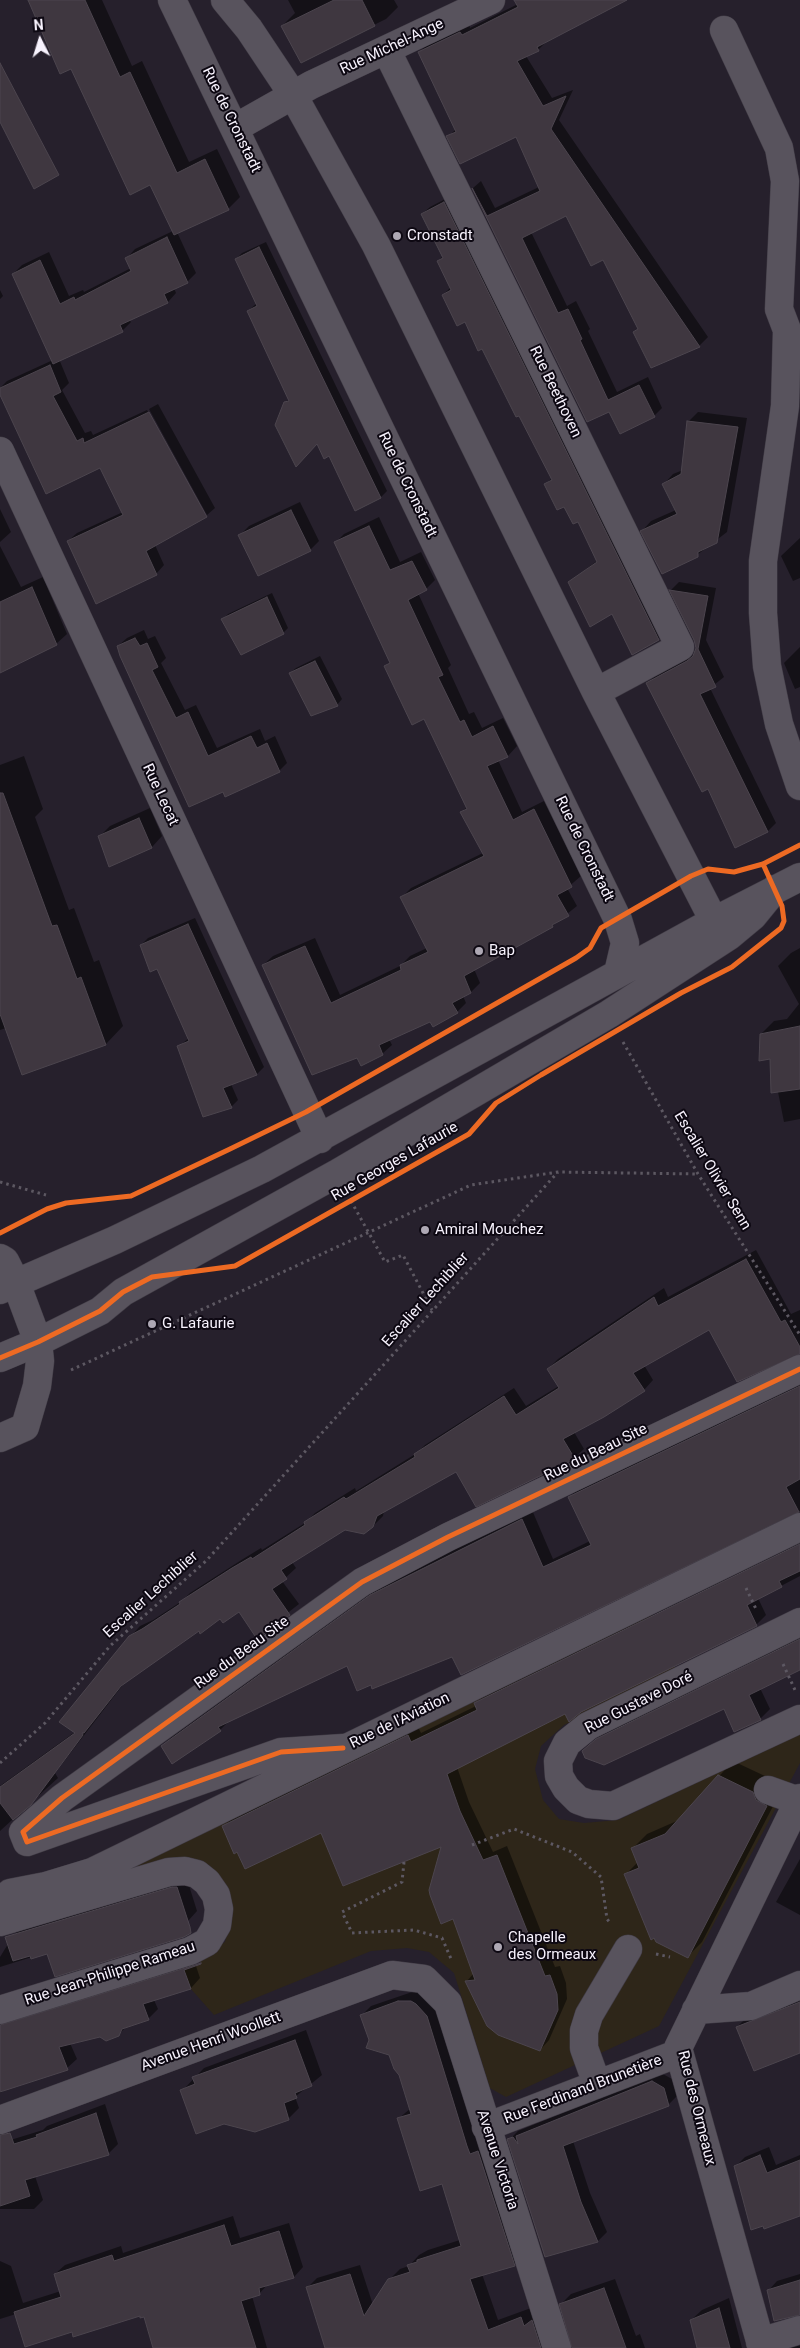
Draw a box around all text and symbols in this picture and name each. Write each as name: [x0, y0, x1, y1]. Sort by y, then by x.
north arrow: [15, 15, 65, 65]
street label: Rue Michel-Ange: [337, 15, 447, 79]
text: N: [33, 17, 44, 33]
street label: Rue de Cronstadt: [198, 64, 264, 176]
place label: Cronstadt: [407, 227, 473, 245]
marker: Cronstadt: [391, 230, 403, 242]
street label: Rue Beethoven: [525, 343, 585, 441]
street label: Rue de Cronstadt: [374, 429, 440, 541]
street label: Rue Lecat: [138, 761, 182, 829]
street label: Rue de Cronstadt: [551, 793, 617, 905]
place label: Bap: [489, 942, 515, 960]
marker: Bap: [473, 945, 485, 957]
street label: Escalier Olivier Senn: [670, 1108, 754, 1234]
street label: Rue Georges Lafaurie: [328, 1118, 462, 1206]
place label: Amiral Mouchez: [435, 1221, 543, 1239]
marker: Amiral Mouchez: [419, 1224, 431, 1236]
street label: Escalier Lechiblier: [379, 1249, 473, 1351]
place label: G. Lafaurie: [162, 1315, 234, 1333]
marker: G. Lafaurie: [146, 1318, 158, 1330]
street label: Rue du Beau Site: [541, 1420, 651, 1486]
street label: Escalier Lechiblier: [100, 1548, 202, 1642]
street label: Rue du Beau Site: [191, 1613, 293, 1693]
street label: Rue Gustave Doré: [582, 1668, 696, 1738]
street label: Rue de l'Aviation: [347, 1689, 453, 1753]
place label: Chapelle des Ormeaux: [508, 1929, 596, 1964]
street label: Rue Jean-Philippe Rameau: [23, 1938, 197, 2010]
marker: Chapelle des Ormeaux: [492, 1941, 504, 1953]
street label: Avenue Henri Woollett: [139, 2008, 283, 2076]
street label: Rue des Ormeaux: [673, 2049, 719, 2167]
street label: Rue Ferdinand Brunetière: [502, 2052, 664, 2128]
street label: Avenue Victoria: [472, 2108, 522, 2212]

